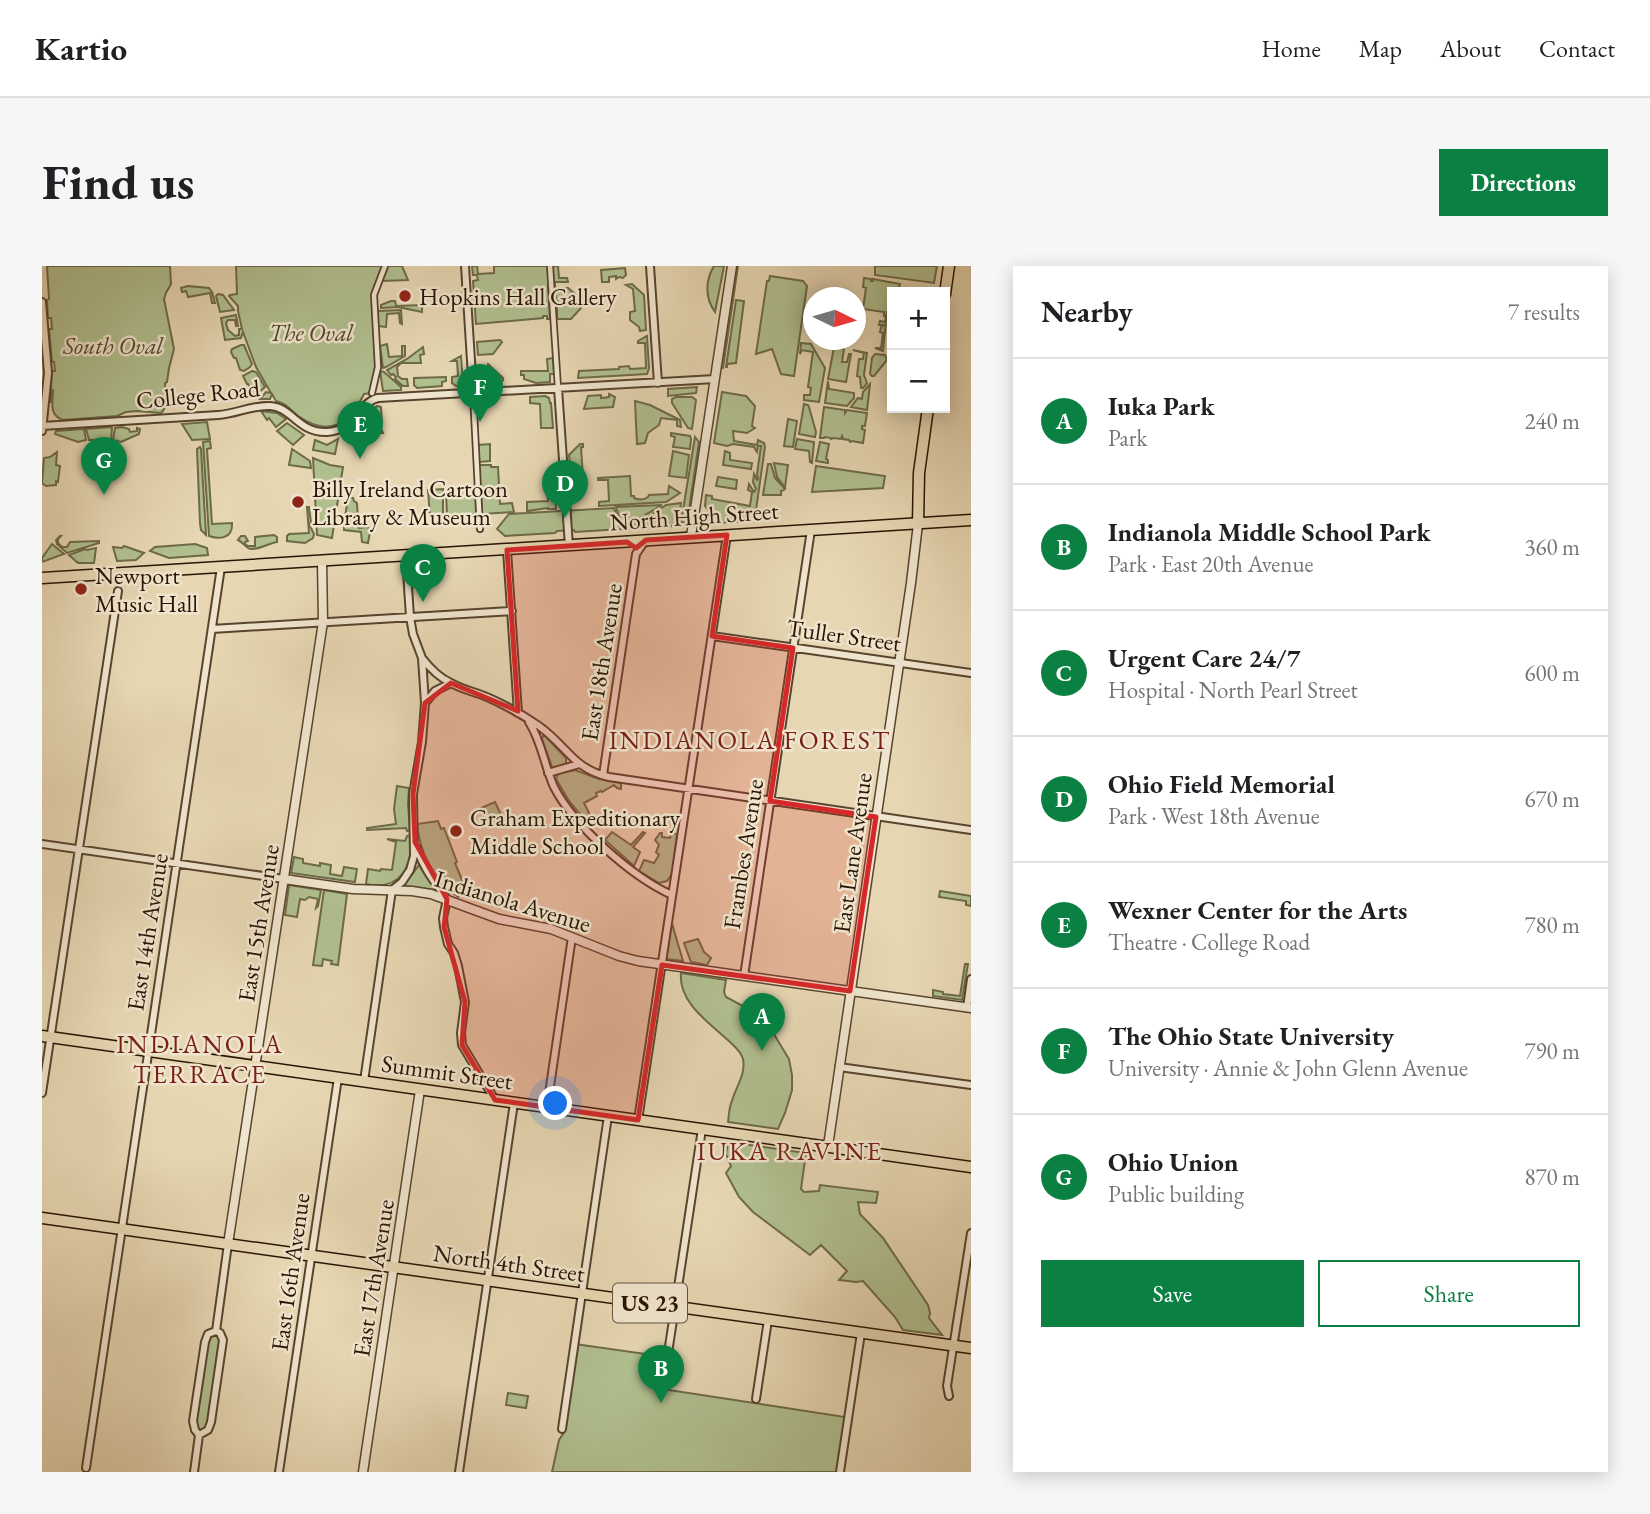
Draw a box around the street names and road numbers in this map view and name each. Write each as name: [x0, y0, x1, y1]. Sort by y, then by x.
street label: College Road: [135, 372, 262, 416]
street label: North High Street: [608, 495, 780, 537]
street label: East 18th Avenue: [573, 581, 629, 743]
street label: Tuller Street: [785, 612, 904, 658]
street label: East Lane Avenue: [825, 771, 879, 935]
street label: Frambes Avenue: [716, 777, 770, 931]
street label: East 15th Avenue: [230, 842, 286, 1004]
street label: East 14th Avenue: [119, 851, 175, 1013]
street label: Indianola Avenue: [431, 863, 595, 939]
street label: Summit Street: [379, 1047, 515, 1097]
street label: East 16th Avenue: [264, 1191, 316, 1353]
street label: East 17th Avenue: [345, 1197, 401, 1359]
street label: North 4th Street: [431, 1237, 587, 1289]
road number: US 23: [613, 1284, 687, 1322]

